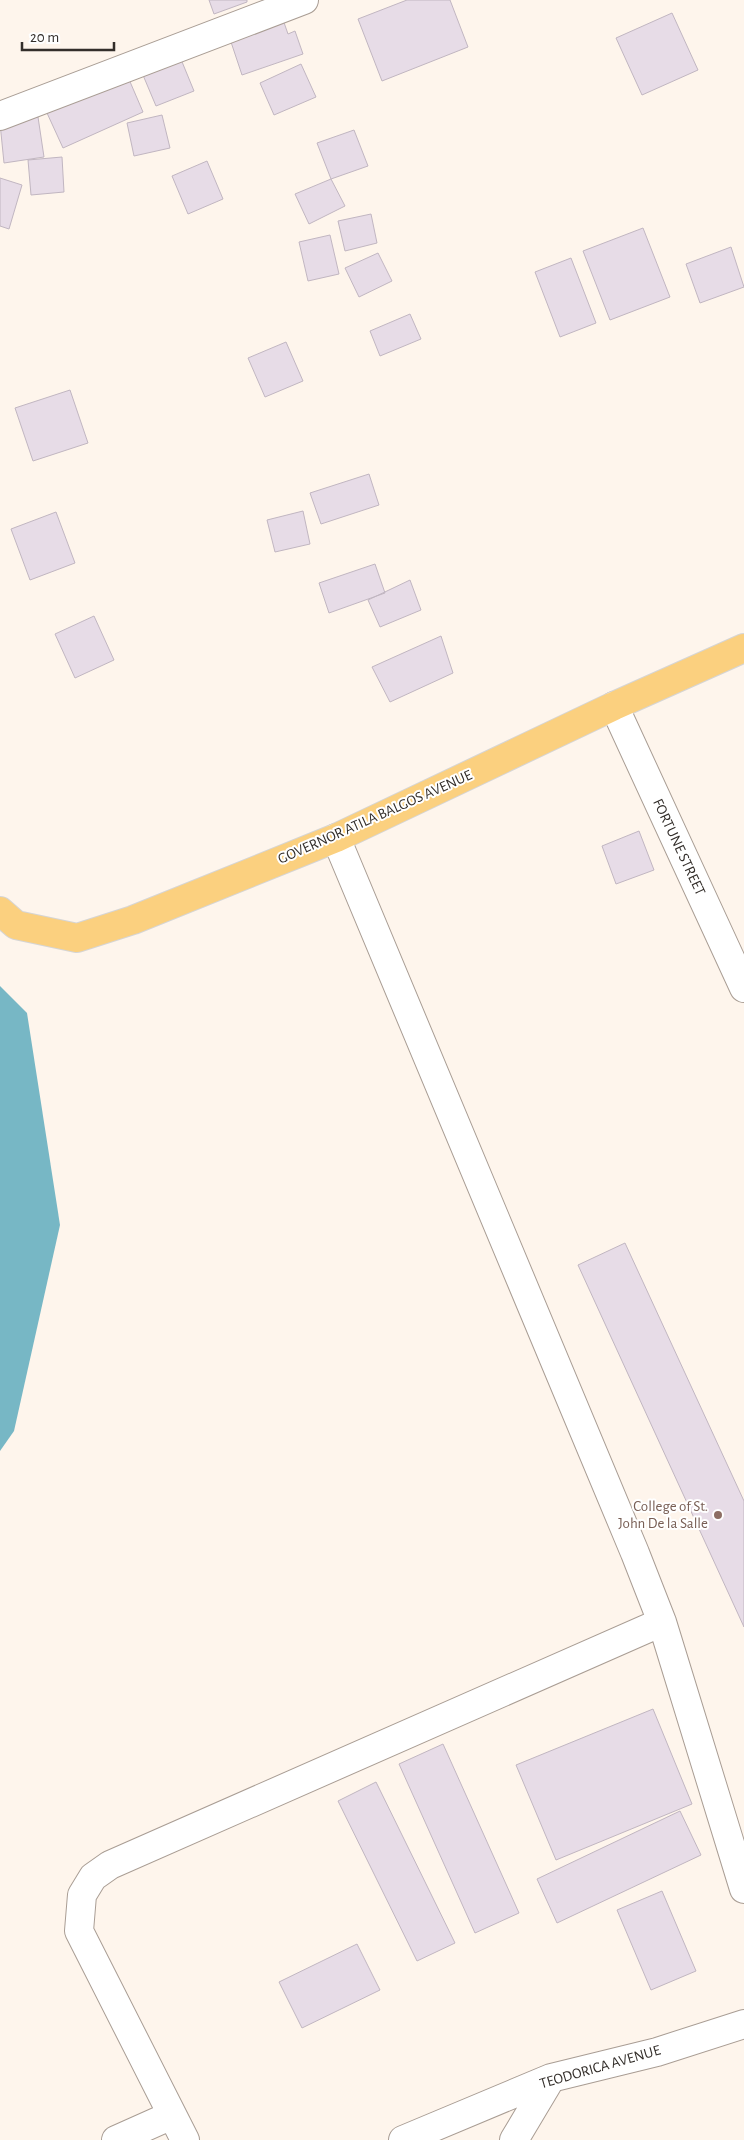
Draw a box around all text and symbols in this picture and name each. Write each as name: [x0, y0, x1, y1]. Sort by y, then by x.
scale bar: [22, 20, 115, 52]
text: 20 m: [30, 30, 59, 45]
street label: GOVERNOR ATILA BALGOS AVENUE: [276, 767, 474, 867]
street label: FORTUNE STREET: [650, 796, 708, 898]
place label: College of St. John De la Salle: [618, 1499, 708, 1531]
marker: College of St. John De la Salle: [712, 1509, 724, 1521]
street label: TEODORICA AVENUE: [538, 2043, 662, 2091]

